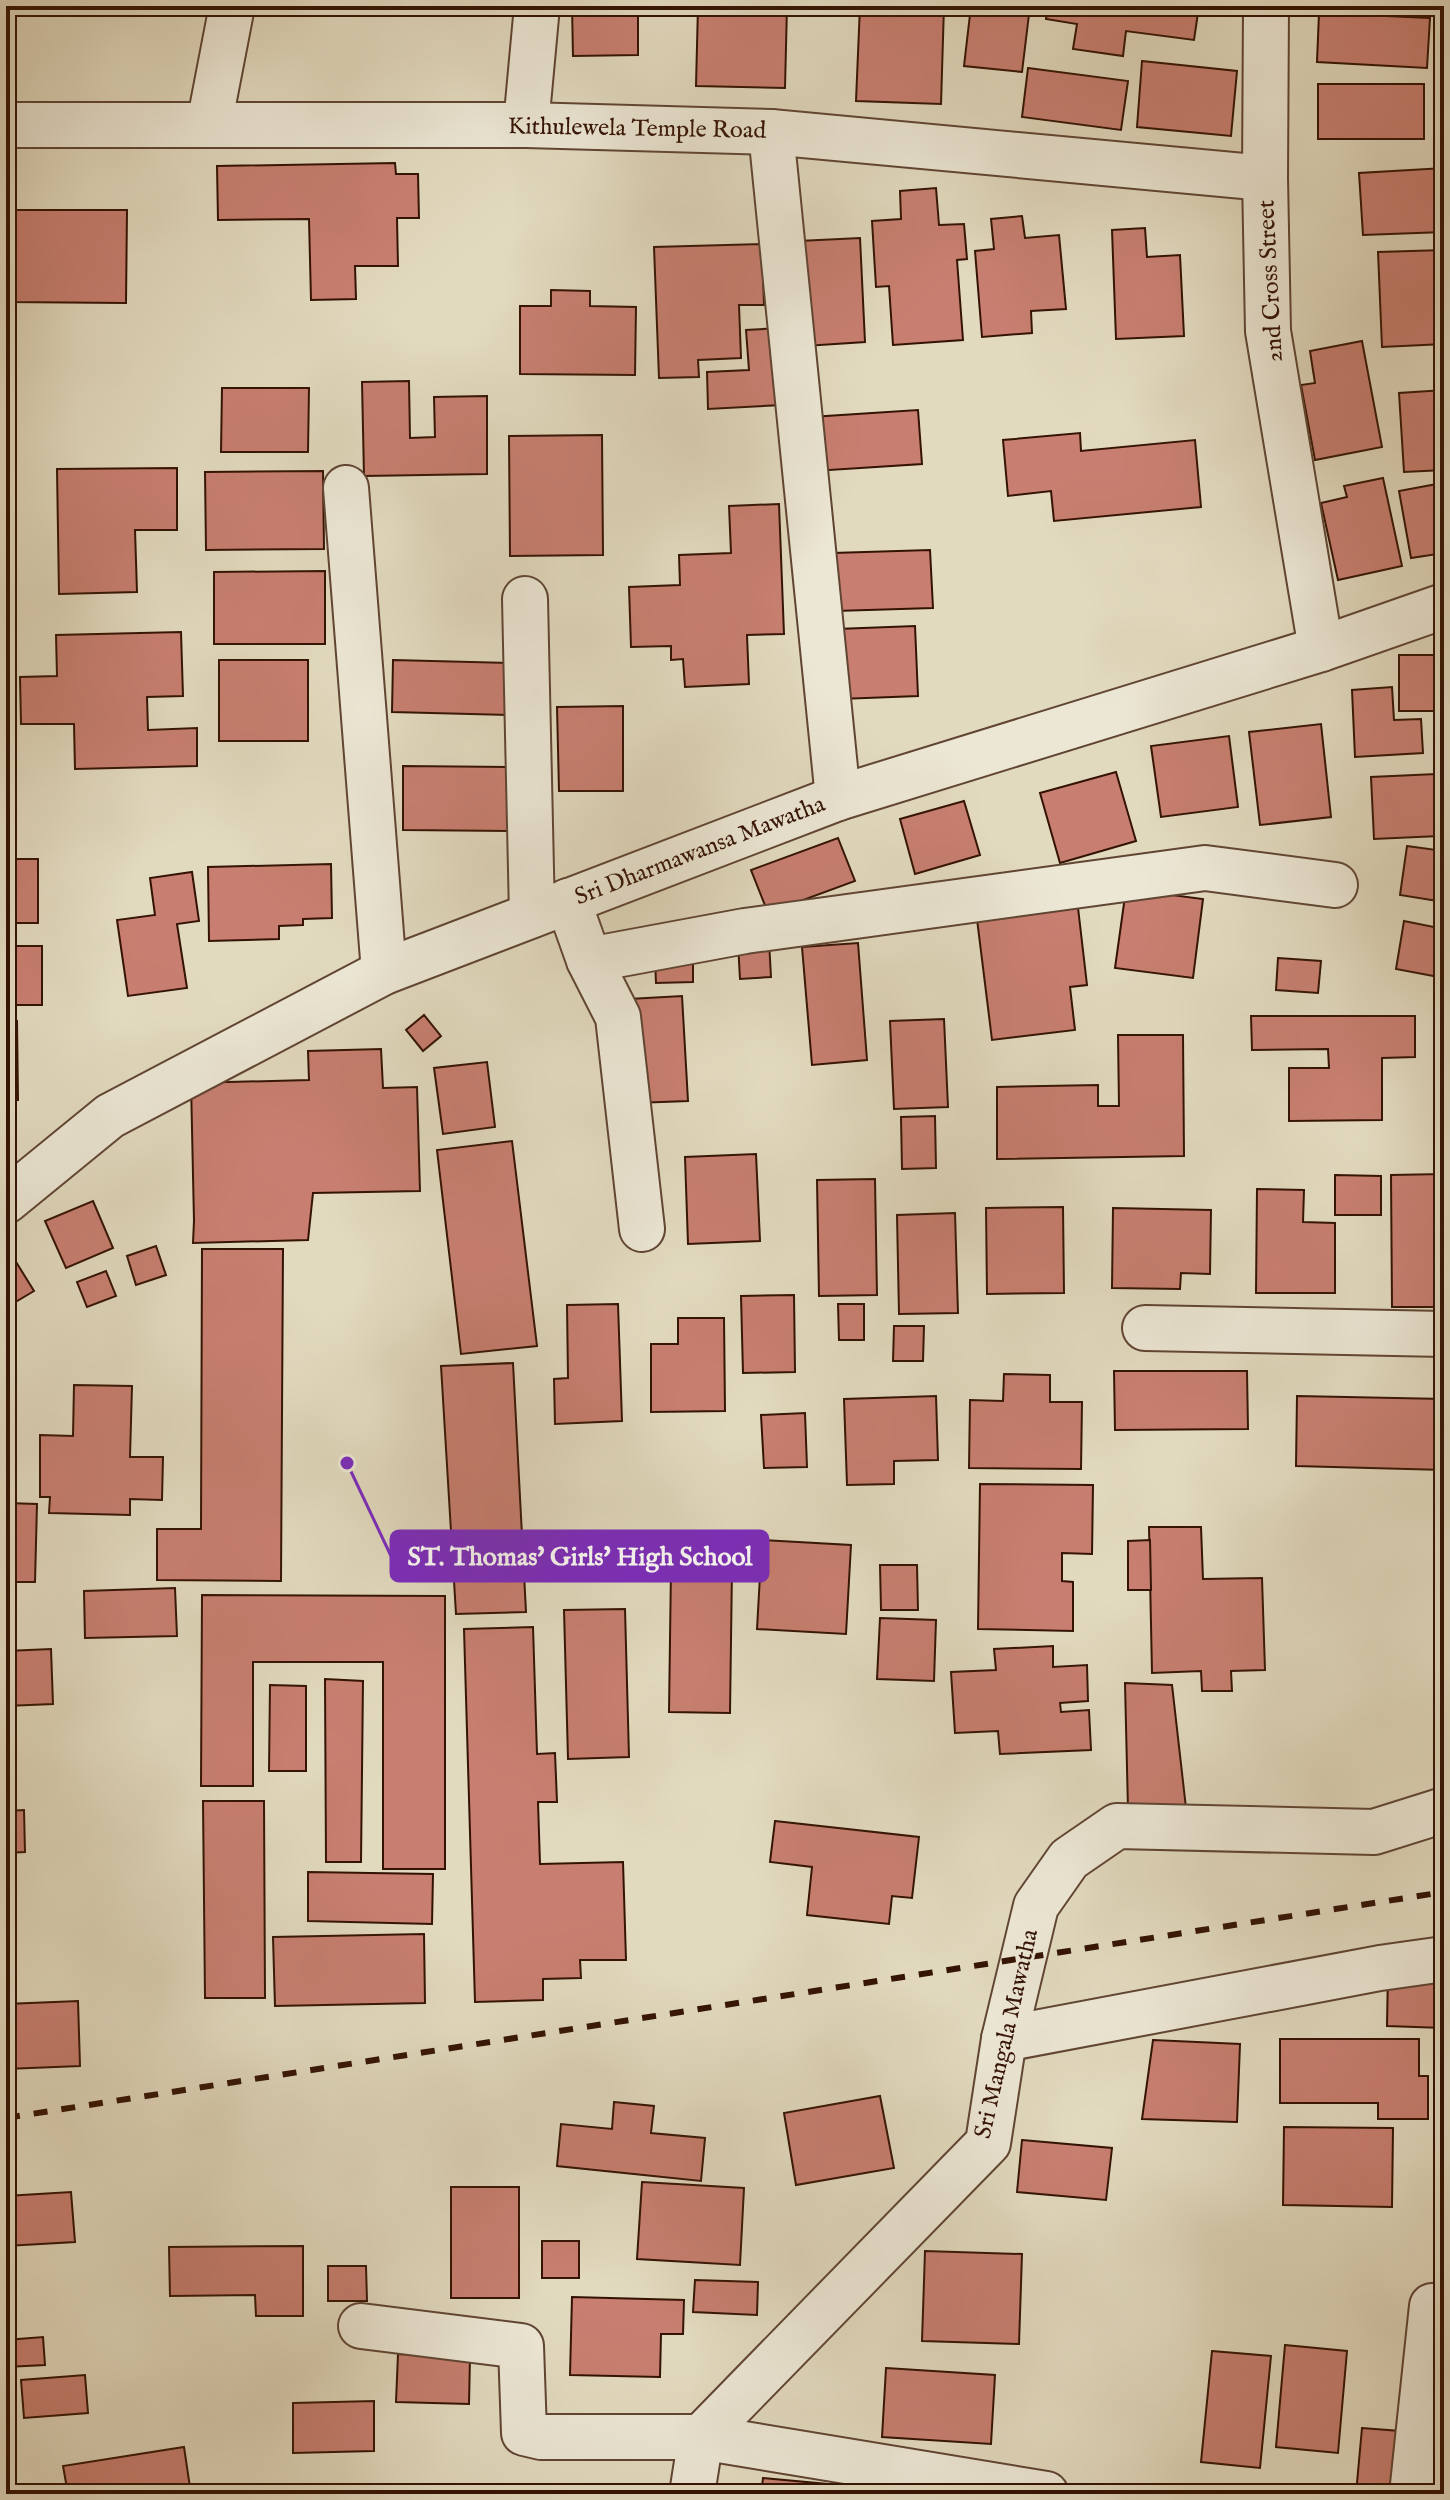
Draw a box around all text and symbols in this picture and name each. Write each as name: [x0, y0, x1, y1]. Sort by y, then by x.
street label: Kithulewela Temple Road: [508, 111, 767, 147]
street label: 2nd Cross Street: [1251, 199, 1291, 363]
street label: Sri Dharmawansa Mawatha: [570, 789, 830, 913]
callout: ST. Thomas' Girls' High School: [391, 1531, 768, 1581]
text: ST. Thomas' Girls' High School: [408, 1541, 753, 1574]
street label: Sri Mangala Mawatha: [968, 1926, 1046, 2142]

